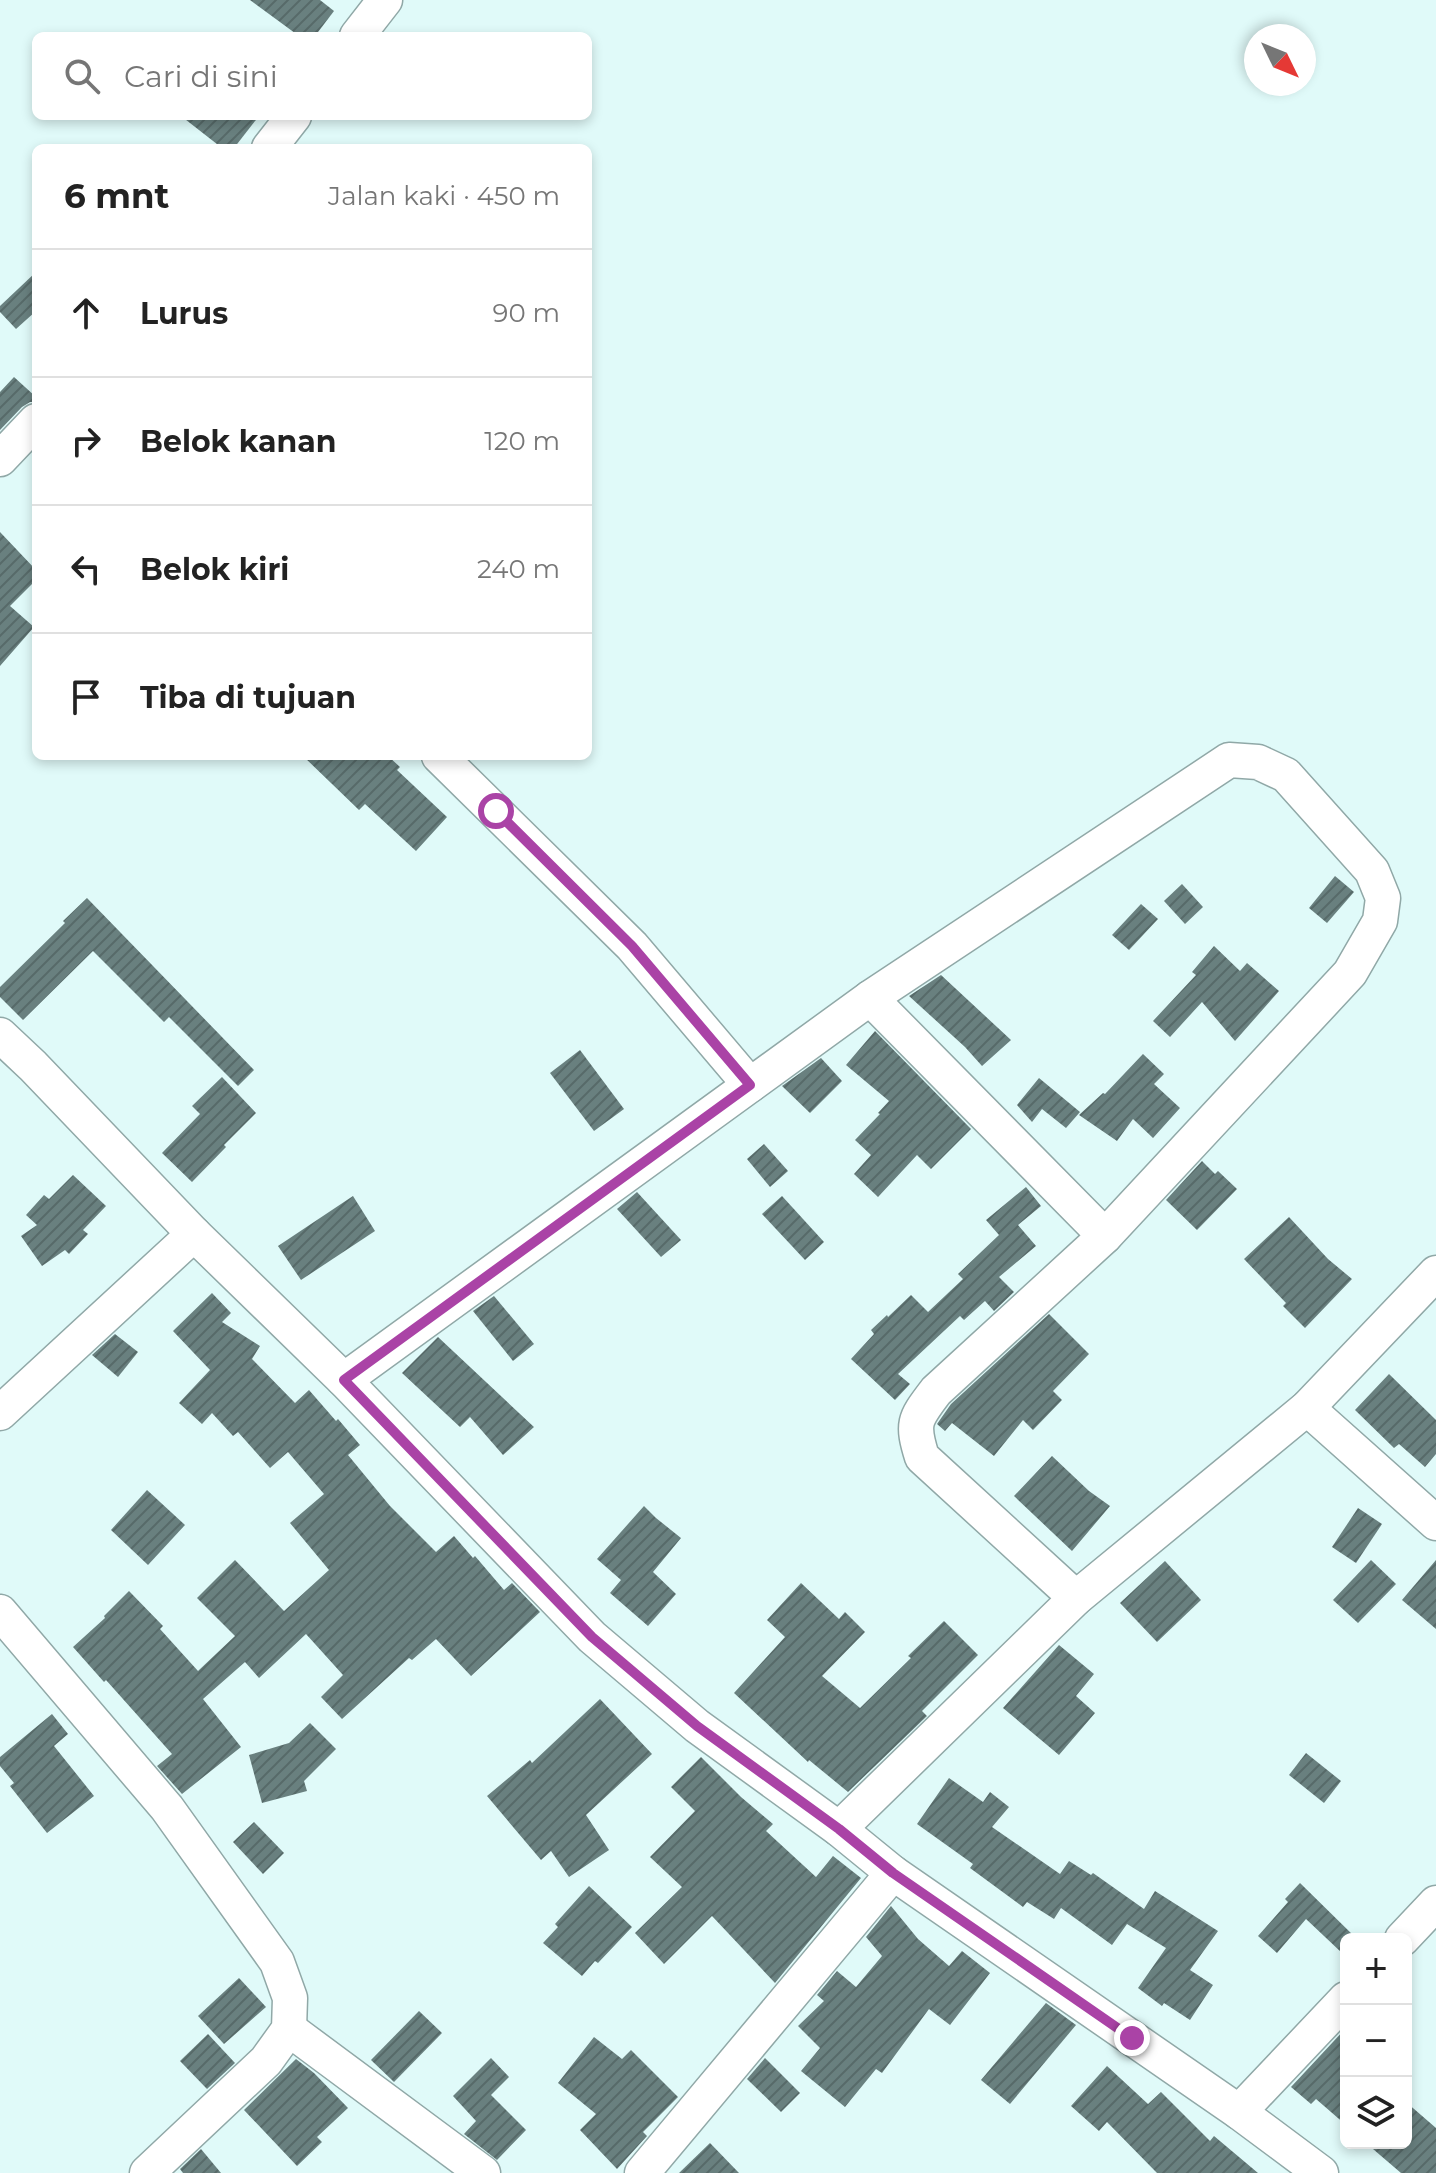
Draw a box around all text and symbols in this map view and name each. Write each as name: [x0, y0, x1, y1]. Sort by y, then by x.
north arrow: [1244, 24, 1316, 96]
search box: [32, 32, 592, 120]
icon: search: [60, 54, 104, 98]
text: Cari di sini: [124, 58, 278, 95]
text: 6 mnt: [64, 175, 169, 217]
text: Jalan kaki · 450 m: [328, 180, 560, 212]
icon: ahead: [64, 291, 108, 335]
text: Lurus: [140, 295, 228, 332]
text: 90 m: [493, 297, 560, 329]
icon: right: [64, 419, 108, 463]
text: Belok kanan: [140, 423, 337, 460]
text: 120 m: [484, 425, 560, 457]
icon: left: [64, 547, 108, 591]
text: Belok kiri: [140, 551, 289, 588]
text: 240 m: [477, 553, 560, 585]
icon: arrive: [64, 675, 108, 719]
text: Tiba di tujuan: [140, 679, 356, 716]
route start: [478, 793, 514, 829]
map controls: [1340, 1933, 1412, 2149]
button: +: [1340, 1933, 1412, 2005]
button: −: [1340, 2005, 1412, 2077]
route end: [1114, 2020, 1150, 2056]
button: layers: [1340, 2077, 1412, 2149]

